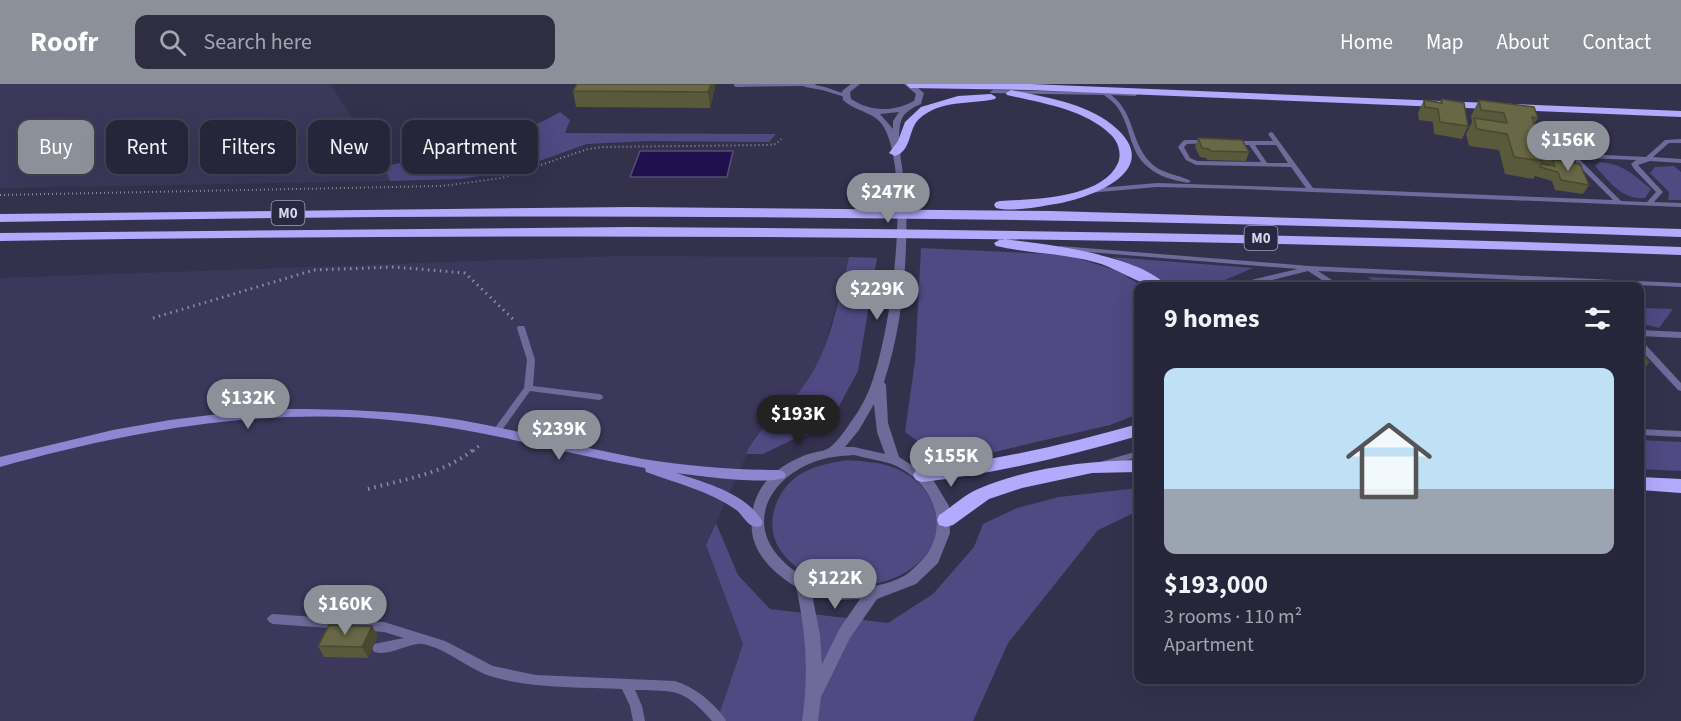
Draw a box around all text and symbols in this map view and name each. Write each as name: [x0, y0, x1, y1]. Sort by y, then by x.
search box: [135, 15, 555, 69]
text: Roofr: [30, 22, 99, 62]
icon: search: [156, 26, 189, 59]
text: Search here: [204, 26, 312, 58]
text: Home: [1340, 27, 1393, 57]
text: Map: [1426, 27, 1464, 57]
text: About: [1497, 27, 1549, 57]
text: Contact: [1582, 27, 1651, 57]
chip: Buy: [18, 120, 94, 174]
chip: Rent: [106, 120, 188, 174]
chip: Filters: [200, 120, 296, 174]
chip: New: [308, 120, 390, 174]
chip: Apartment: [402, 120, 538, 174]
pin: $156K: [1526, 121, 1610, 172]
text: $156K: [1541, 126, 1595, 154]
pin: $247K: [846, 173, 930, 224]
text: $247K: [861, 178, 915, 206]
road number: M0: [272, 201, 304, 225]
road number: M0: [1244, 226, 1278, 250]
pin: $229K: [835, 270, 919, 321]
text: $229K: [850, 275, 904, 303]
text: 9 homes: [1164, 300, 1259, 337]
icon: filters: [1581, 302, 1614, 335]
pin: $132K: [206, 379, 290, 430]
text: $132K: [221, 384, 275, 412]
pin: $193K: [756, 395, 840, 446]
text: $193K: [771, 400, 825, 428]
icon: home: [1335, 407, 1443, 515]
pin: $239K: [517, 410, 601, 461]
text: $239K: [532, 415, 586, 443]
pin: $155K: [909, 437, 993, 488]
text: $155K: [924, 442, 978, 470]
pin: $122K: [793, 559, 877, 610]
text: $122K: [808, 564, 862, 592]
text: $193,000: [1164, 566, 1268, 603]
pin: $160K: [303, 585, 387, 636]
text: $160K: [318, 590, 372, 618]
text: 3 rooms · 110 m²: [1164, 603, 1302, 631]
text: Apartment: [1164, 631, 1254, 659]

